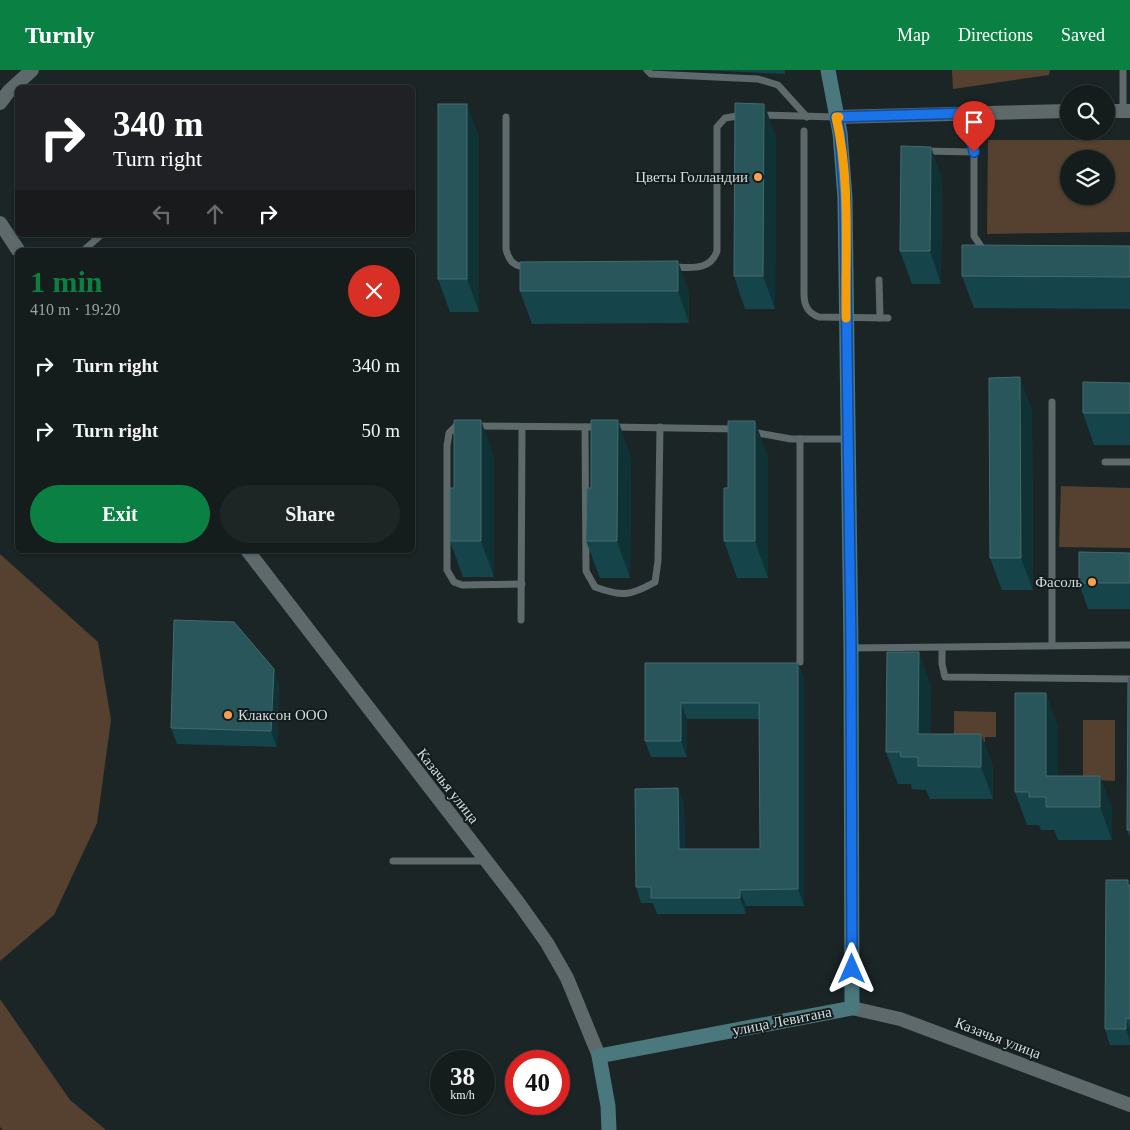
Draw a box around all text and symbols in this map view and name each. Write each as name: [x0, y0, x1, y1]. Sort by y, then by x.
text: Turnly: [25, 22, 95, 48]
text: Map: [897, 25, 930, 45]
text: Directions: [958, 25, 1033, 45]
text: Saved: [1061, 25, 1105, 45]
map controls: [1060, 85, 1115, 205]
button: search: [1060, 85, 1115, 140]
pin: [953, 101, 995, 152]
icon: right: [30, 105, 95, 170]
text: 340 m: [113, 105, 203, 144]
icon: arrive: [960, 108, 988, 136]
text: Turn right: [113, 146, 202, 171]
button: layers: [1060, 150, 1115, 205]
place label: Цветы Голландии: [635, 169, 748, 185]
marker: Цветы Голландии: [752, 171, 764, 183]
icon: left: [148, 200, 176, 228]
icon: ahead: [201, 200, 229, 228]
icon: right: [254, 200, 282, 228]
text: 1 min: [30, 265, 103, 298]
button: close: [348, 265, 400, 317]
text: 410 m · 19:20: [30, 301, 120, 318]
icon: right: [30, 352, 58, 380]
text: Turn right: [73, 355, 158, 376]
text: 340 m: [352, 355, 400, 376]
icon: right: [30, 417, 58, 445]
text: Turn right: [73, 420, 158, 441]
text: 50 m: [361, 420, 400, 441]
button: Exit: [30, 485, 210, 543]
button: Share: [220, 485, 400, 543]
place label: Фасоль: [1035, 574, 1082, 590]
marker: Фасоль: [1086, 576, 1098, 588]
place label: Клаксон ООО: [238, 707, 328, 723]
marker: Клаксон ООО: [222, 709, 234, 721]
street label: Казачья улица: [414, 745, 482, 827]
position arrow: [825, 942, 877, 994]
street label: улица Левитана: [731, 1003, 833, 1038]
street label: Казачья улица: [953, 1014, 1043, 1062]
speed limit sign: 40: [505, 1050, 570, 1115]
text: 38: [450, 1063, 475, 1090]
text: km/h: [450, 1088, 475, 1102]

